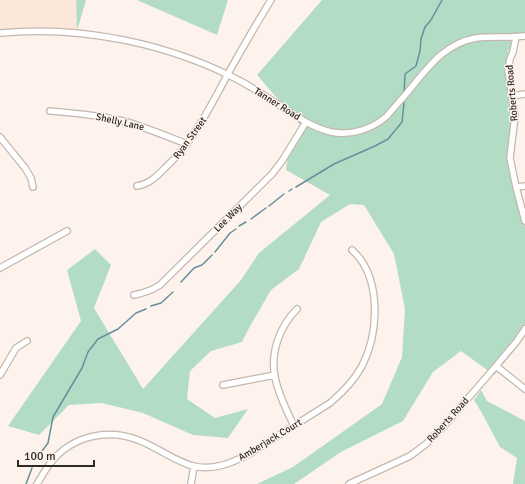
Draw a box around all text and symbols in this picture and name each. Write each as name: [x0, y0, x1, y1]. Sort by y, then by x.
street label: Roberts Road: [504, 64, 520, 122]
street label: Tanner Road: [252, 85, 302, 123]
street label: Shelly Lane: [95, 111, 145, 133]
street label: Ryan Street: [171, 114, 210, 161]
street label: Lee Way: [211, 201, 245, 235]
street label: Roberts Road: [425, 395, 471, 445]
street label: Amberjack Court: [236, 416, 304, 464]
scale bar: [18, 442, 94, 468]
text: 100 m: [24, 449, 56, 464]

